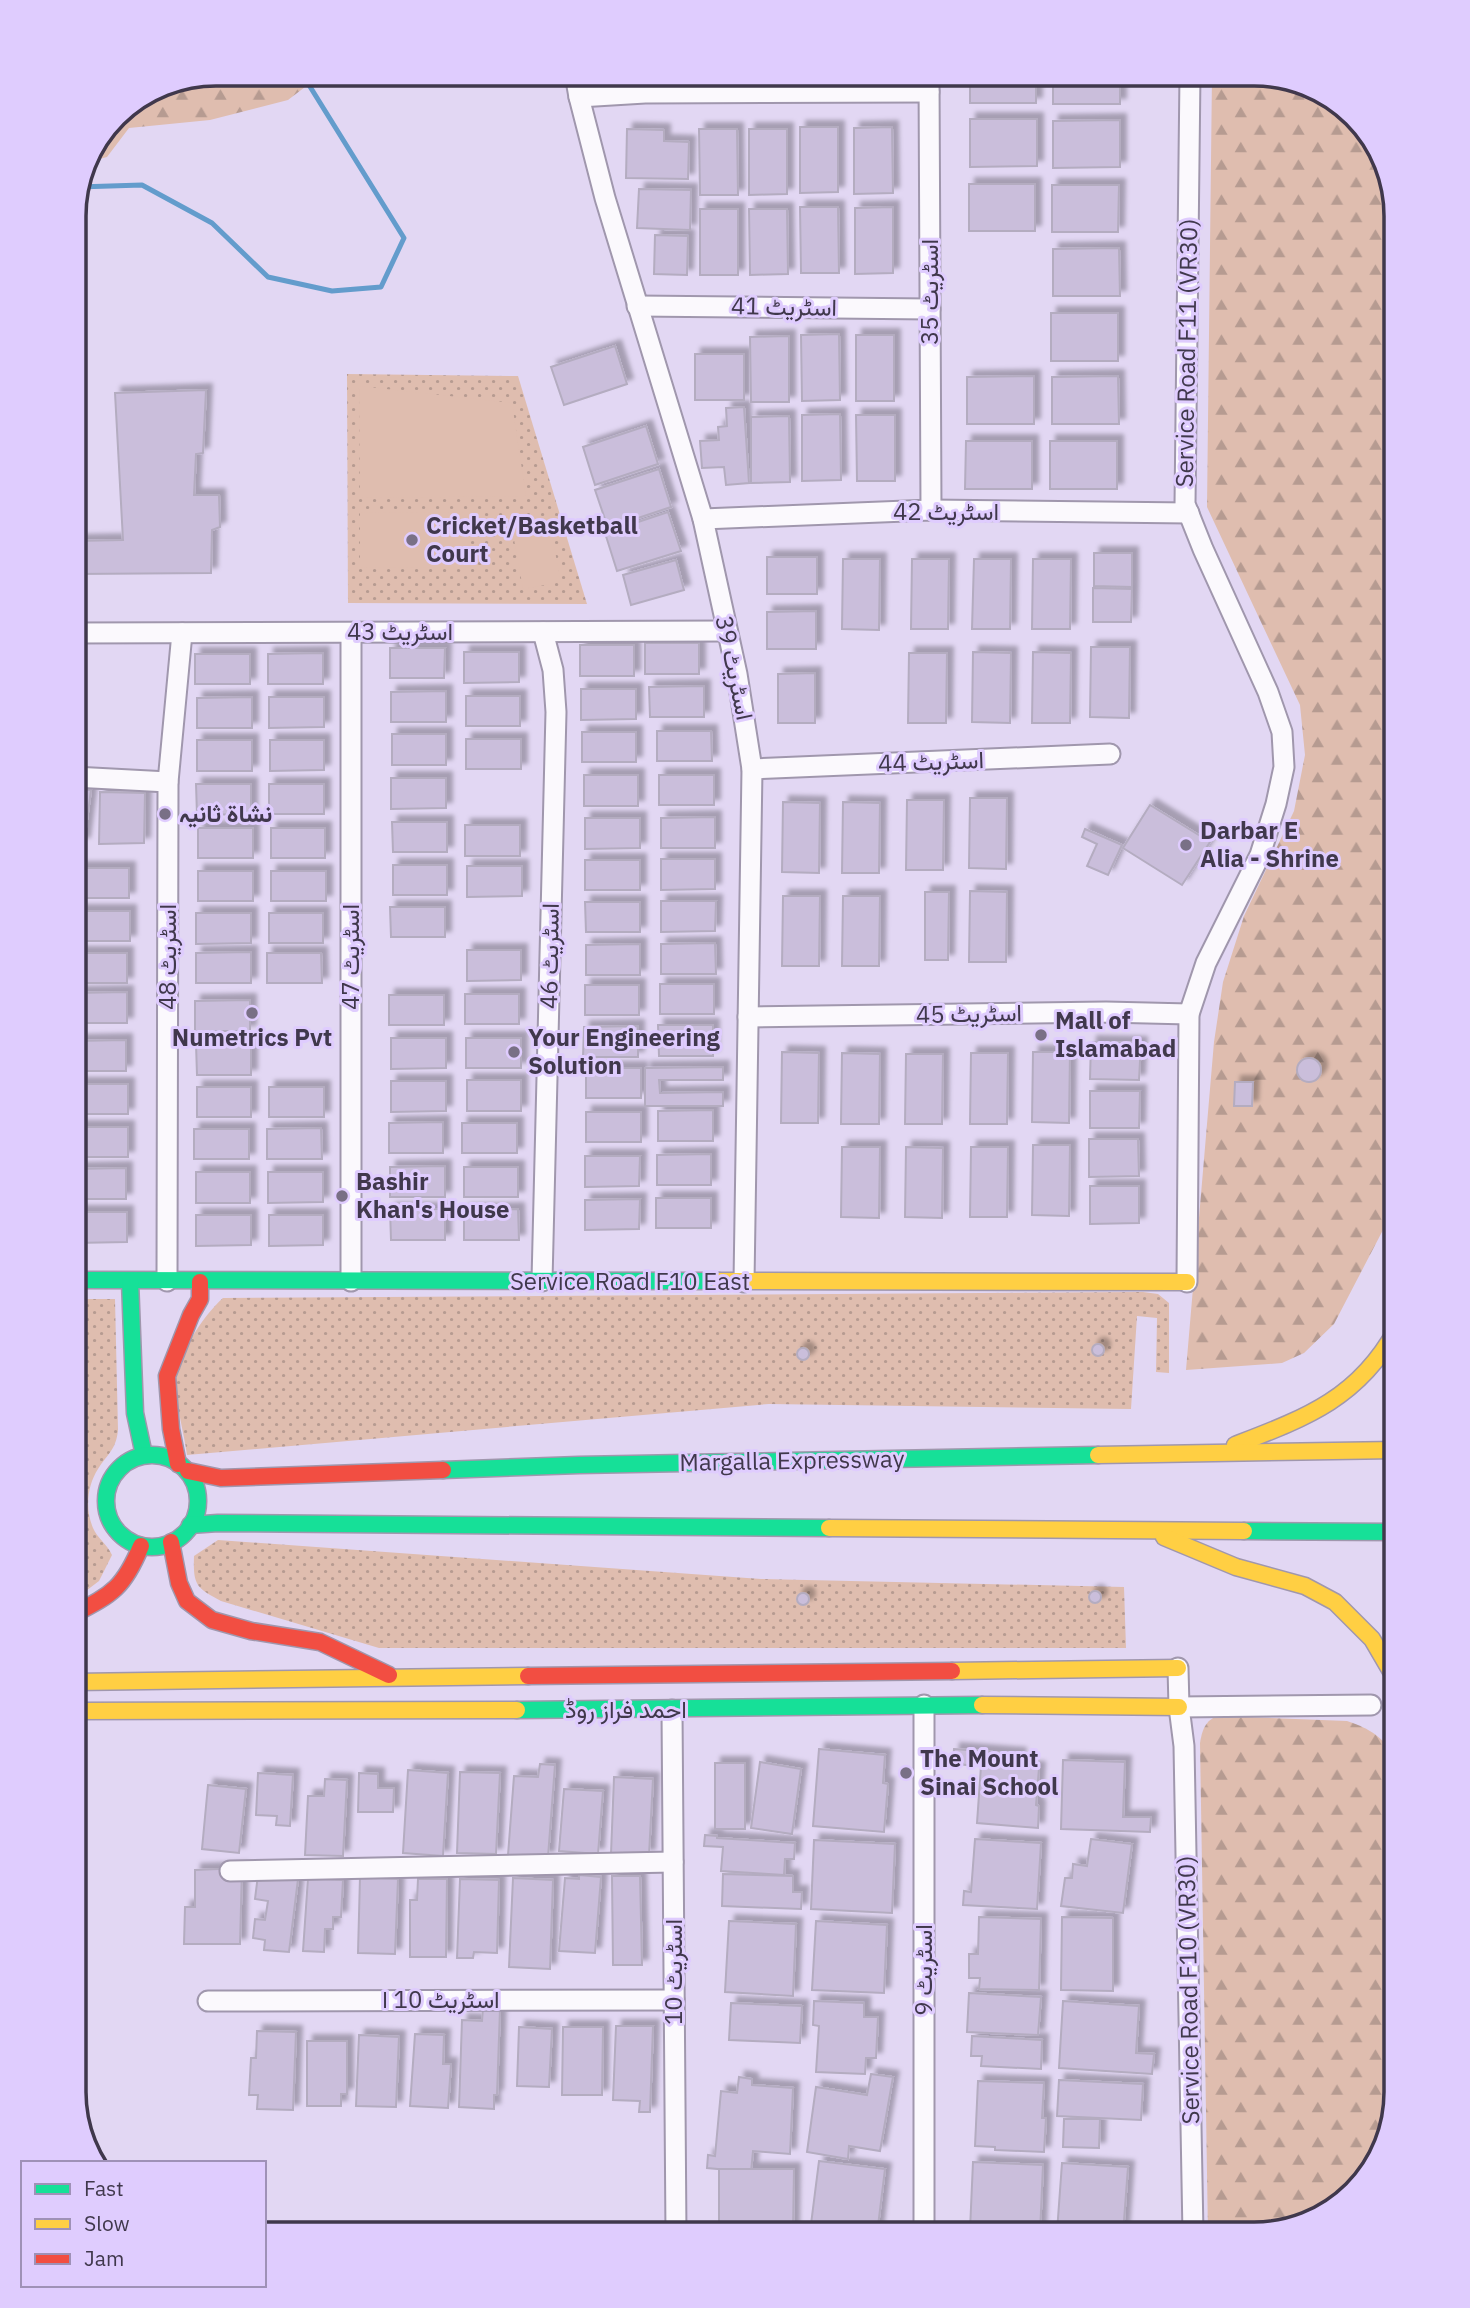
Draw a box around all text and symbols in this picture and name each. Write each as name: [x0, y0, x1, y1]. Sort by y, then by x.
street label: Service Road F11 (VR30): [1168, 218, 1204, 488]
street label: اسٹریٹ 35: [913, 239, 945, 345]
street label: اسٹریٹ 41: [731, 289, 837, 323]
street label: اسٹریٹ 42: [893, 495, 999, 527]
place label: Cricket/Basketball Court: [426, 509, 638, 569]
marker: Cricket/Basketball Court: [404, 532, 420, 548]
street label: اسٹریٹ 39: [708, 613, 762, 723]
street label: اسٹریٹ 43: [347, 615, 453, 647]
street label: اسٹریٹ 44: [877, 743, 985, 779]
place label: نشاۃ ثانیہ: [179, 797, 272, 829]
marker: نشاۃ ثانیہ: [157, 806, 173, 822]
place label: Darbar E Alia - Shrine: [1200, 814, 1339, 874]
marker: Darbar E Alia - Shrine: [1178, 837, 1194, 853]
street label: اسٹریٹ 46: [532, 903, 566, 1009]
street label: اسٹریٹ 48: [151, 904, 183, 1010]
street label: اسٹریٹ 47: [334, 904, 366, 1010]
street label: اسٹریٹ 45: [916, 996, 1022, 1030]
place label: Mall of Islamabad: [1055, 1004, 1176, 1064]
marker: Numetrics Pvt: [244, 1005, 260, 1021]
place label: Numetrics Pvt: [172, 1021, 332, 1053]
place label: Your Engineering Solution: [528, 1021, 720, 1081]
marker: Mall of Islamabad: [1033, 1027, 1049, 1043]
marker: Your Engineering Solution: [506, 1044, 522, 1060]
place label: Bashir Khan's House: [356, 1165, 510, 1225]
marker: Bashir Khan's House: [334, 1188, 350, 1204]
street label: Service Road F10 East: [510, 1265, 750, 1297]
street label: Margalla Expressway: [679, 1442, 905, 1478]
street label: احمد فراز روڈ: [565, 1693, 687, 1725]
place label: The Mount Sinai School: [920, 1742, 1058, 1802]
marker: The Mount Sinai School: [898, 1765, 914, 1781]
street label: Service Road F10 (VR30): [1170, 1855, 1206, 2125]
street label: اسٹریٹ 10: [657, 1919, 689, 2025]
street label: اسٹریٹ 9: [907, 1924, 939, 2016]
street label: اسٹریٹ 10 ا: [382, 1983, 500, 2015]
legend: [21, 2161, 266, 2287]
text: Fast: [84, 2174, 124, 2202]
text: Slow: [84, 2209, 130, 2237]
text: Jam: [84, 2244, 124, 2272]

